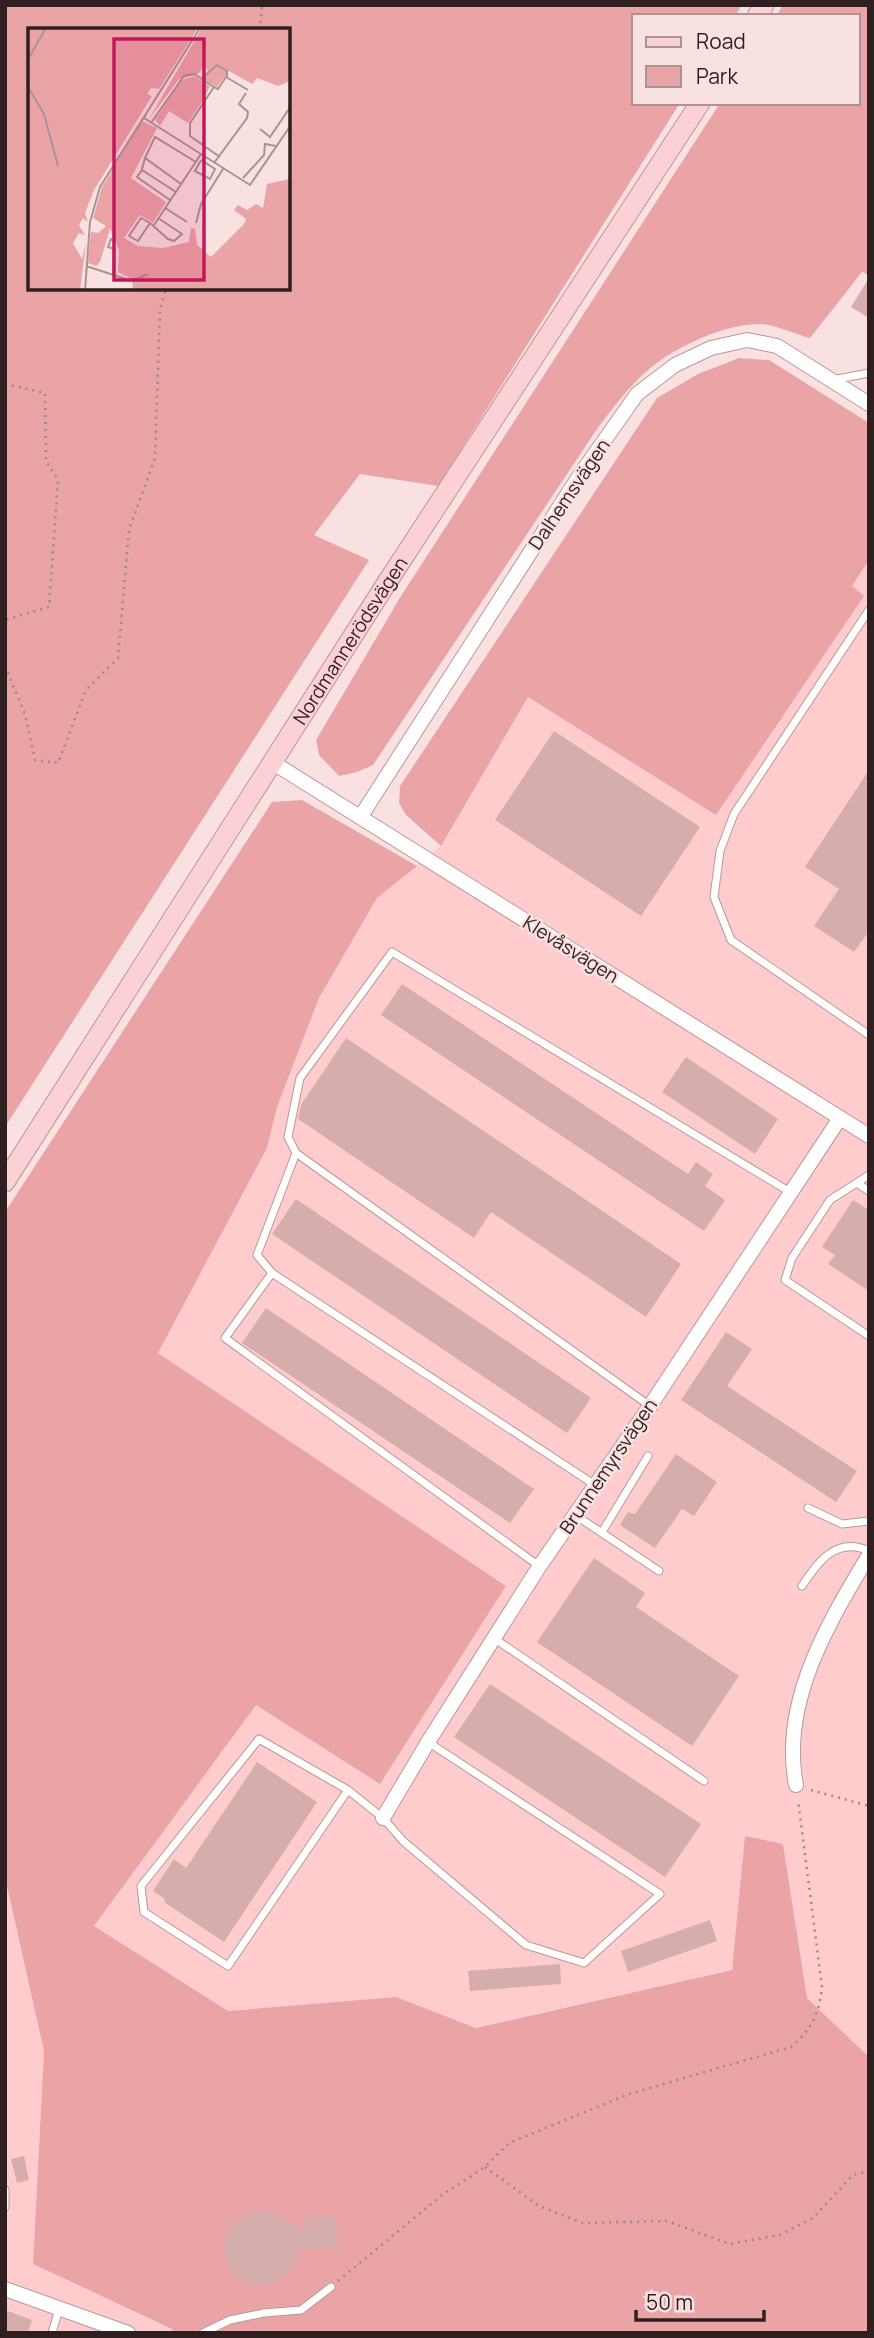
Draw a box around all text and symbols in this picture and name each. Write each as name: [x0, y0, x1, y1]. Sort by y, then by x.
legend: [632, 14, 860, 105]
text: Road: [696, 27, 746, 55]
inset map: [28, 28, 290, 290]
text: Park: [696, 62, 738, 90]
street label: Dalhemsvägen: [522, 433, 616, 555]
street label: Nordmannerödsvägen: [287, 552, 413, 729]
street label: Klevåsvägen: [518, 909, 624, 989]
street label: Brunnemyrsvägen: [553, 1393, 663, 1539]
scale bar: [636, 2278, 764, 2322]
text: 50 m: [646, 2288, 693, 2316]

